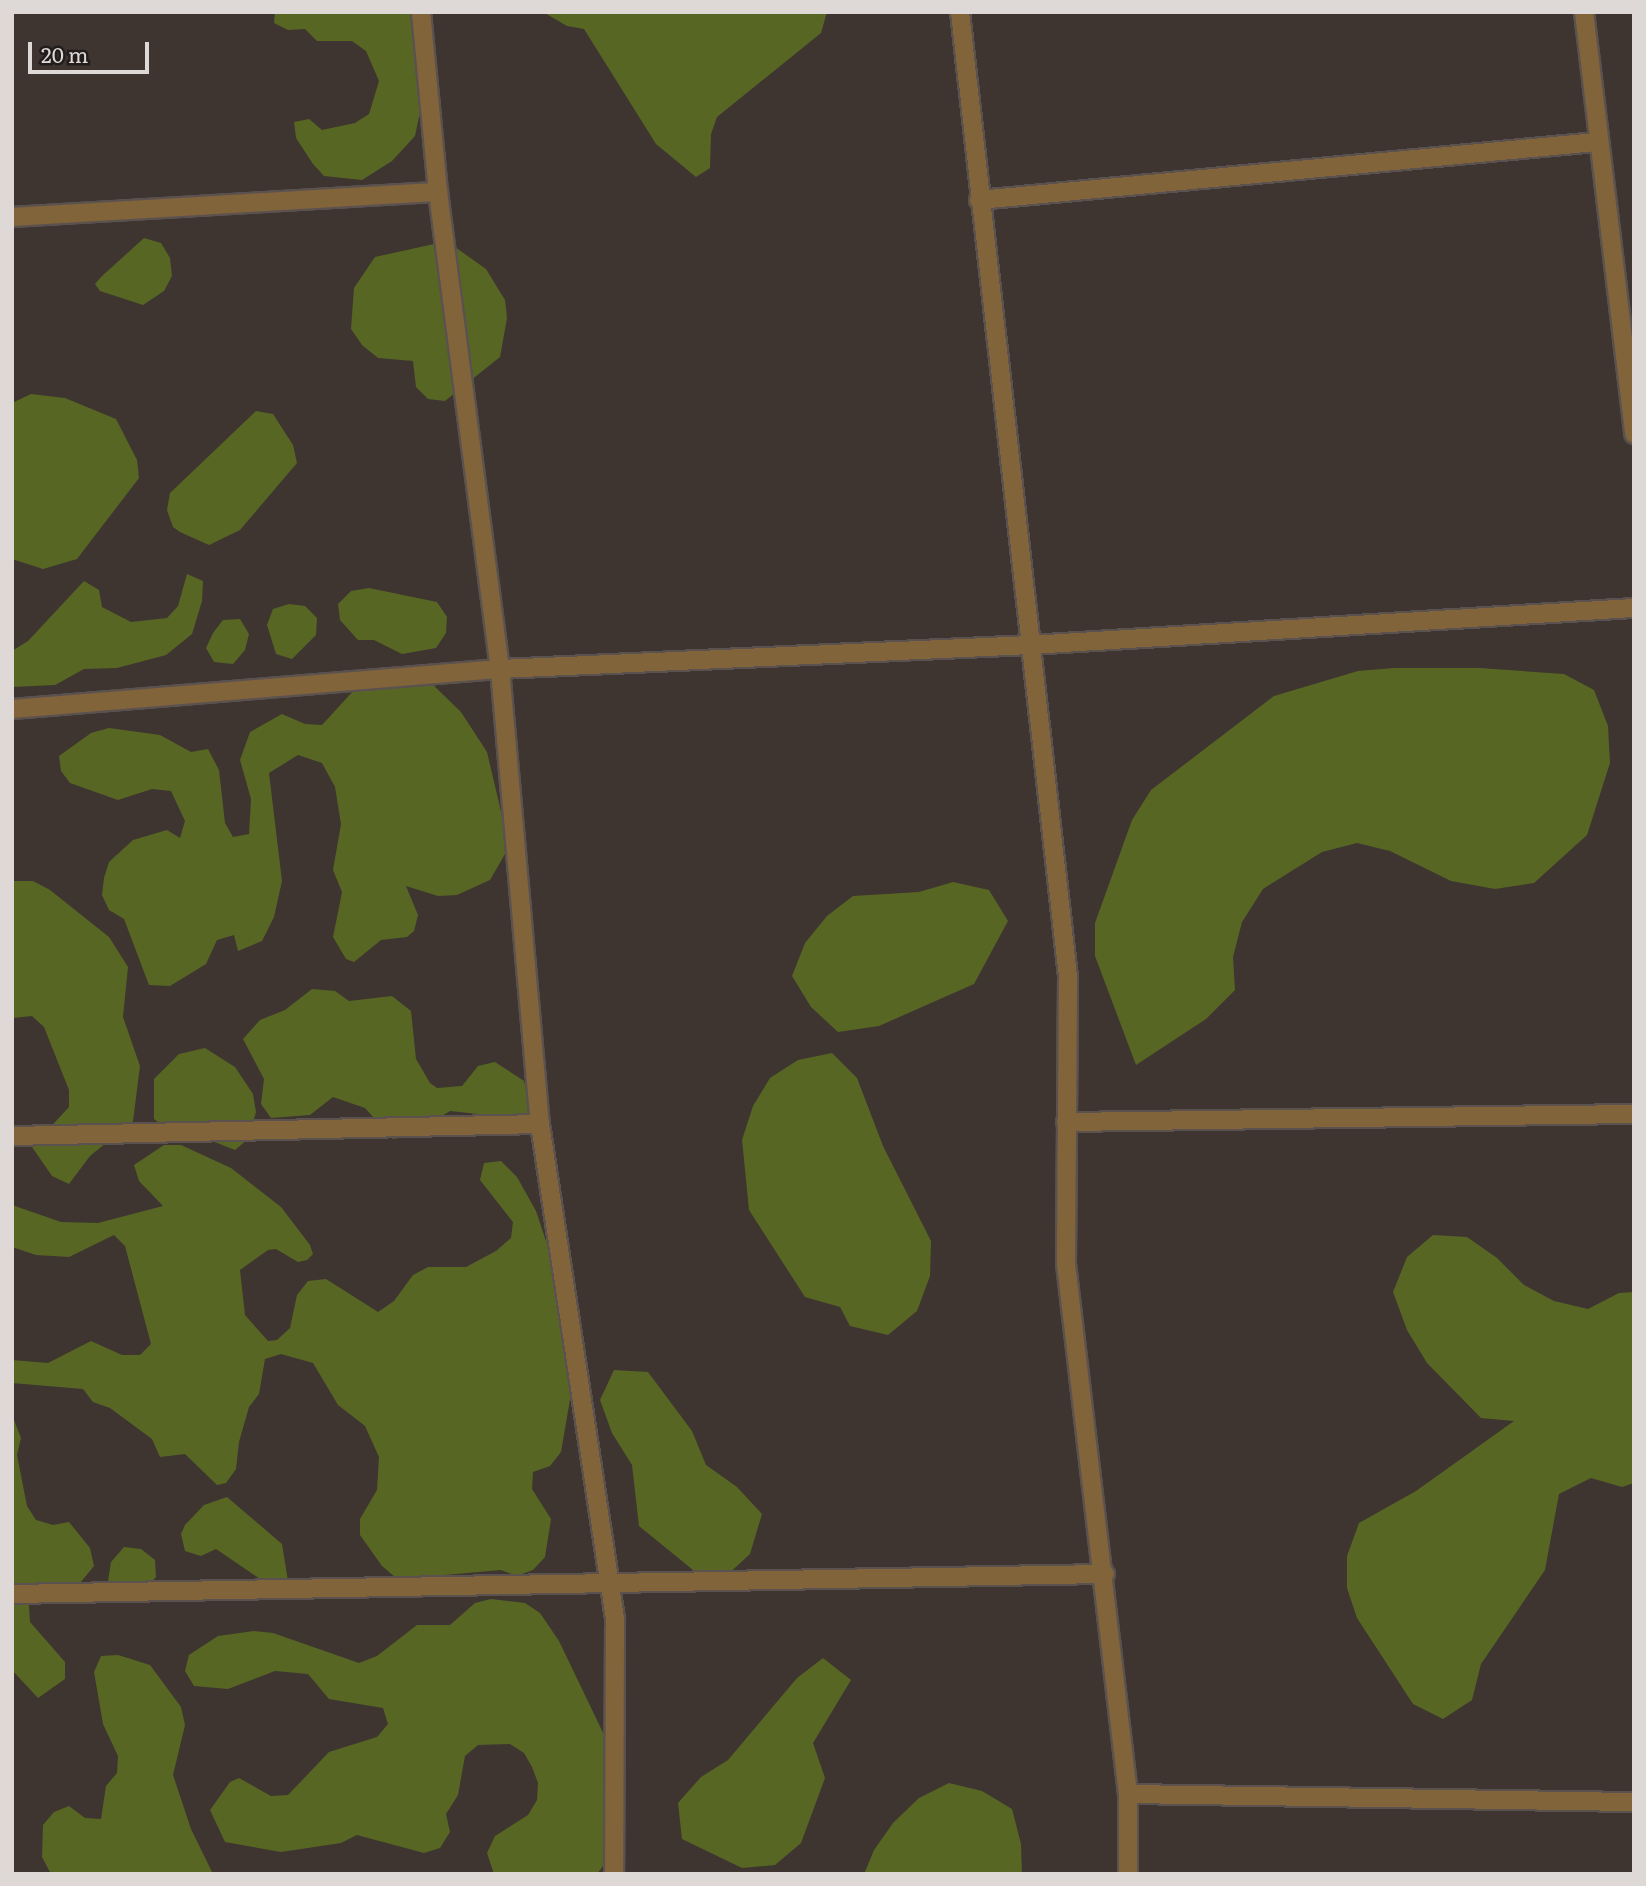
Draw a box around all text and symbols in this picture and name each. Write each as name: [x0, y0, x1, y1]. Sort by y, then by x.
scale bar: [32, 28, 152, 72]
text: 20 m: [41, 38, 88, 69]

